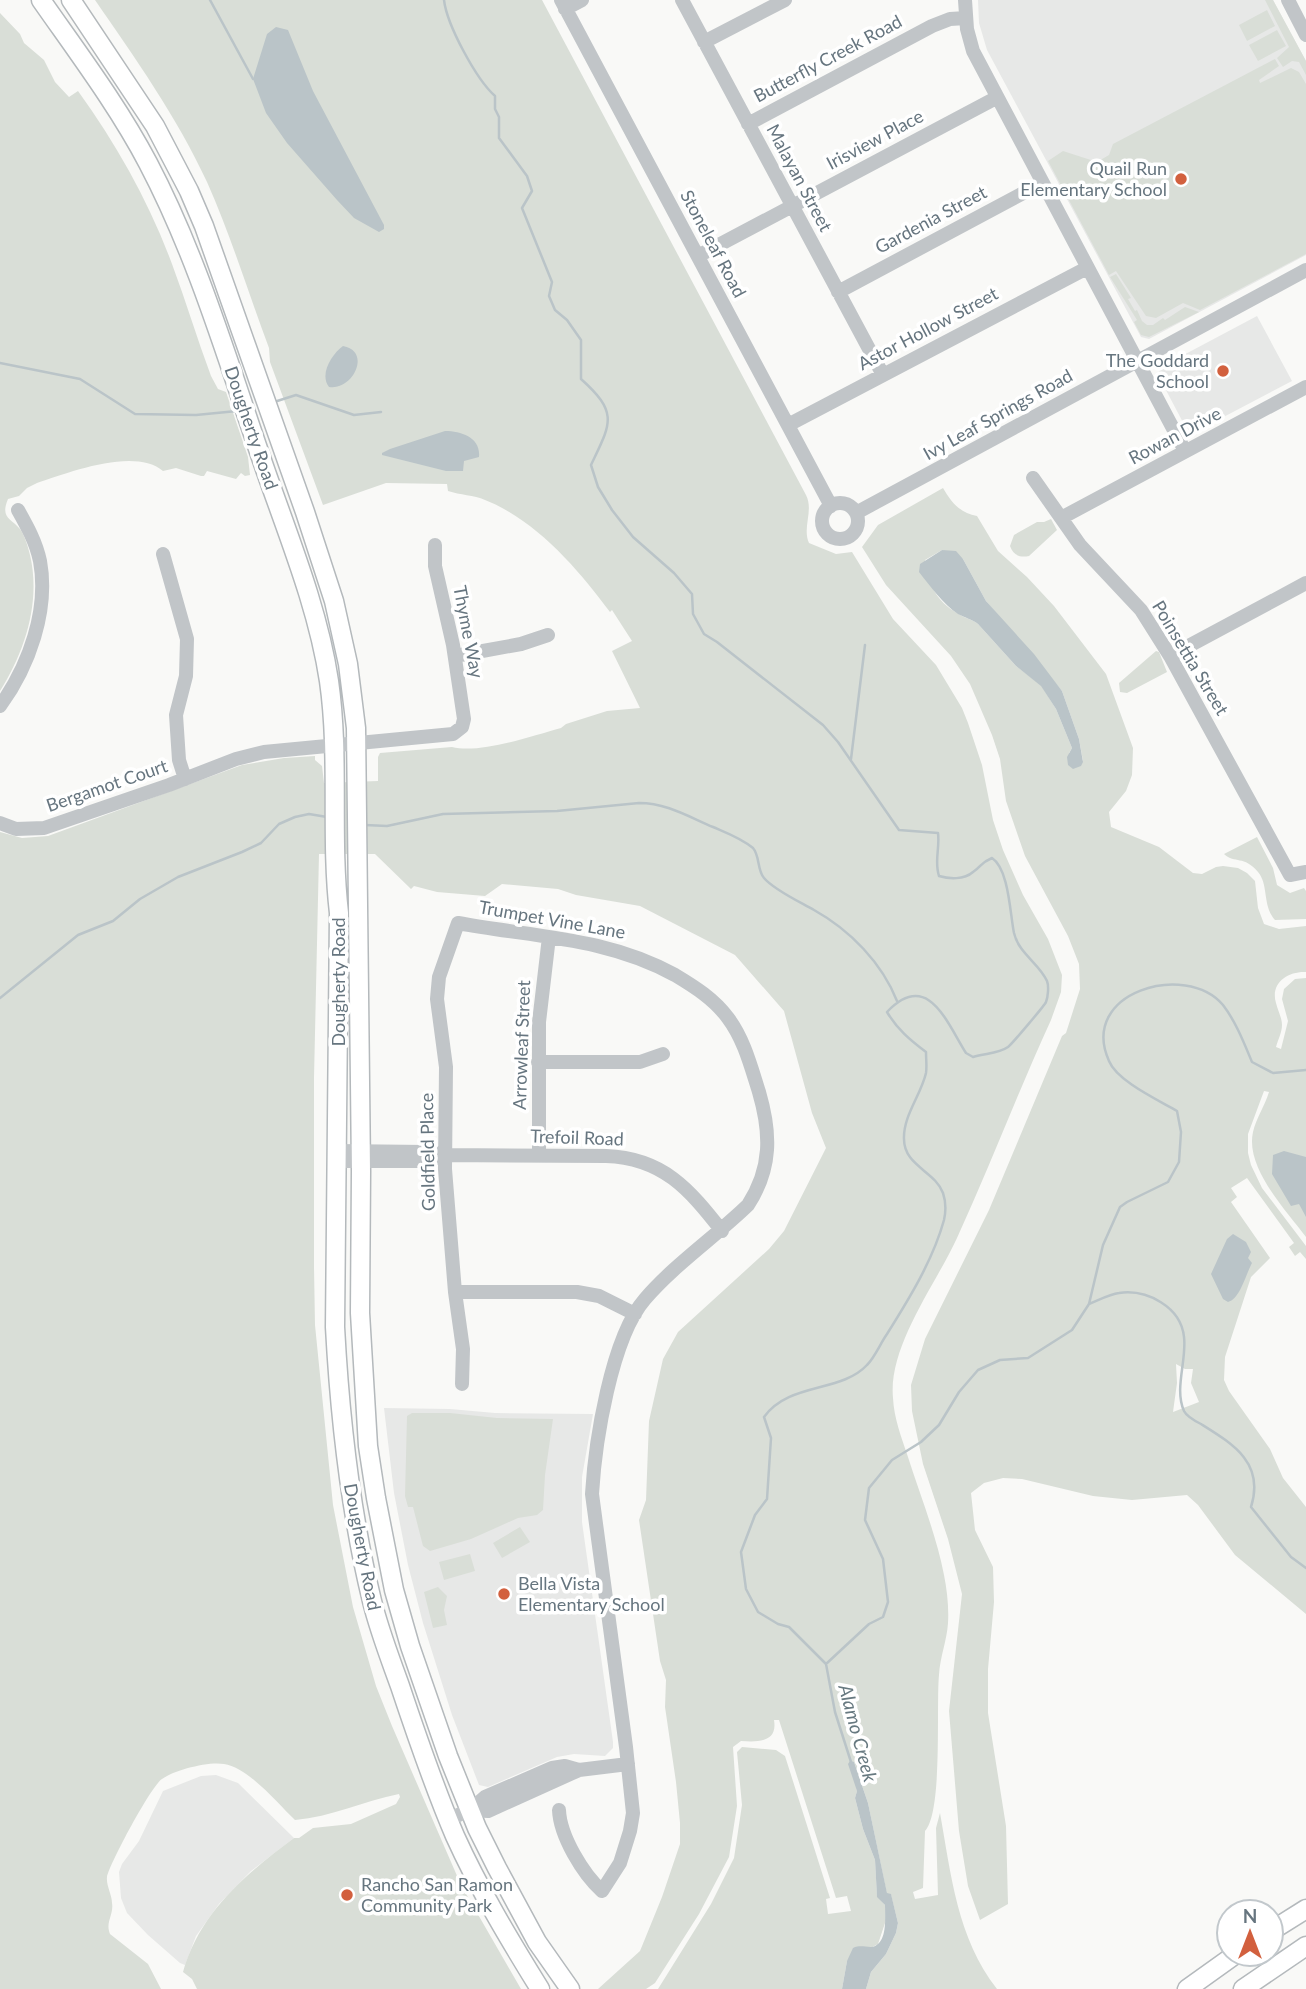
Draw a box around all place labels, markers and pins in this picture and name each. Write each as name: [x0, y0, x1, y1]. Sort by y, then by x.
place label: Quail Run Elementary School: [1020, 157, 1167, 200]
marker: Quail Run Elementary School: [1173, 171, 1189, 187]
place label: The Goddard School: [1106, 349, 1209, 392]
marker: The Goddard School: [1215, 363, 1231, 379]
place label: Bella Vista Elementary School: [518, 1572, 665, 1615]
marker: Bella Vista Elementary School: [496, 1586, 512, 1602]
place label: Rancho San Ramon Community Park: [361, 1873, 513, 1916]
marker: Rancho San Ramon Community Park: [339, 1887, 355, 1903]

